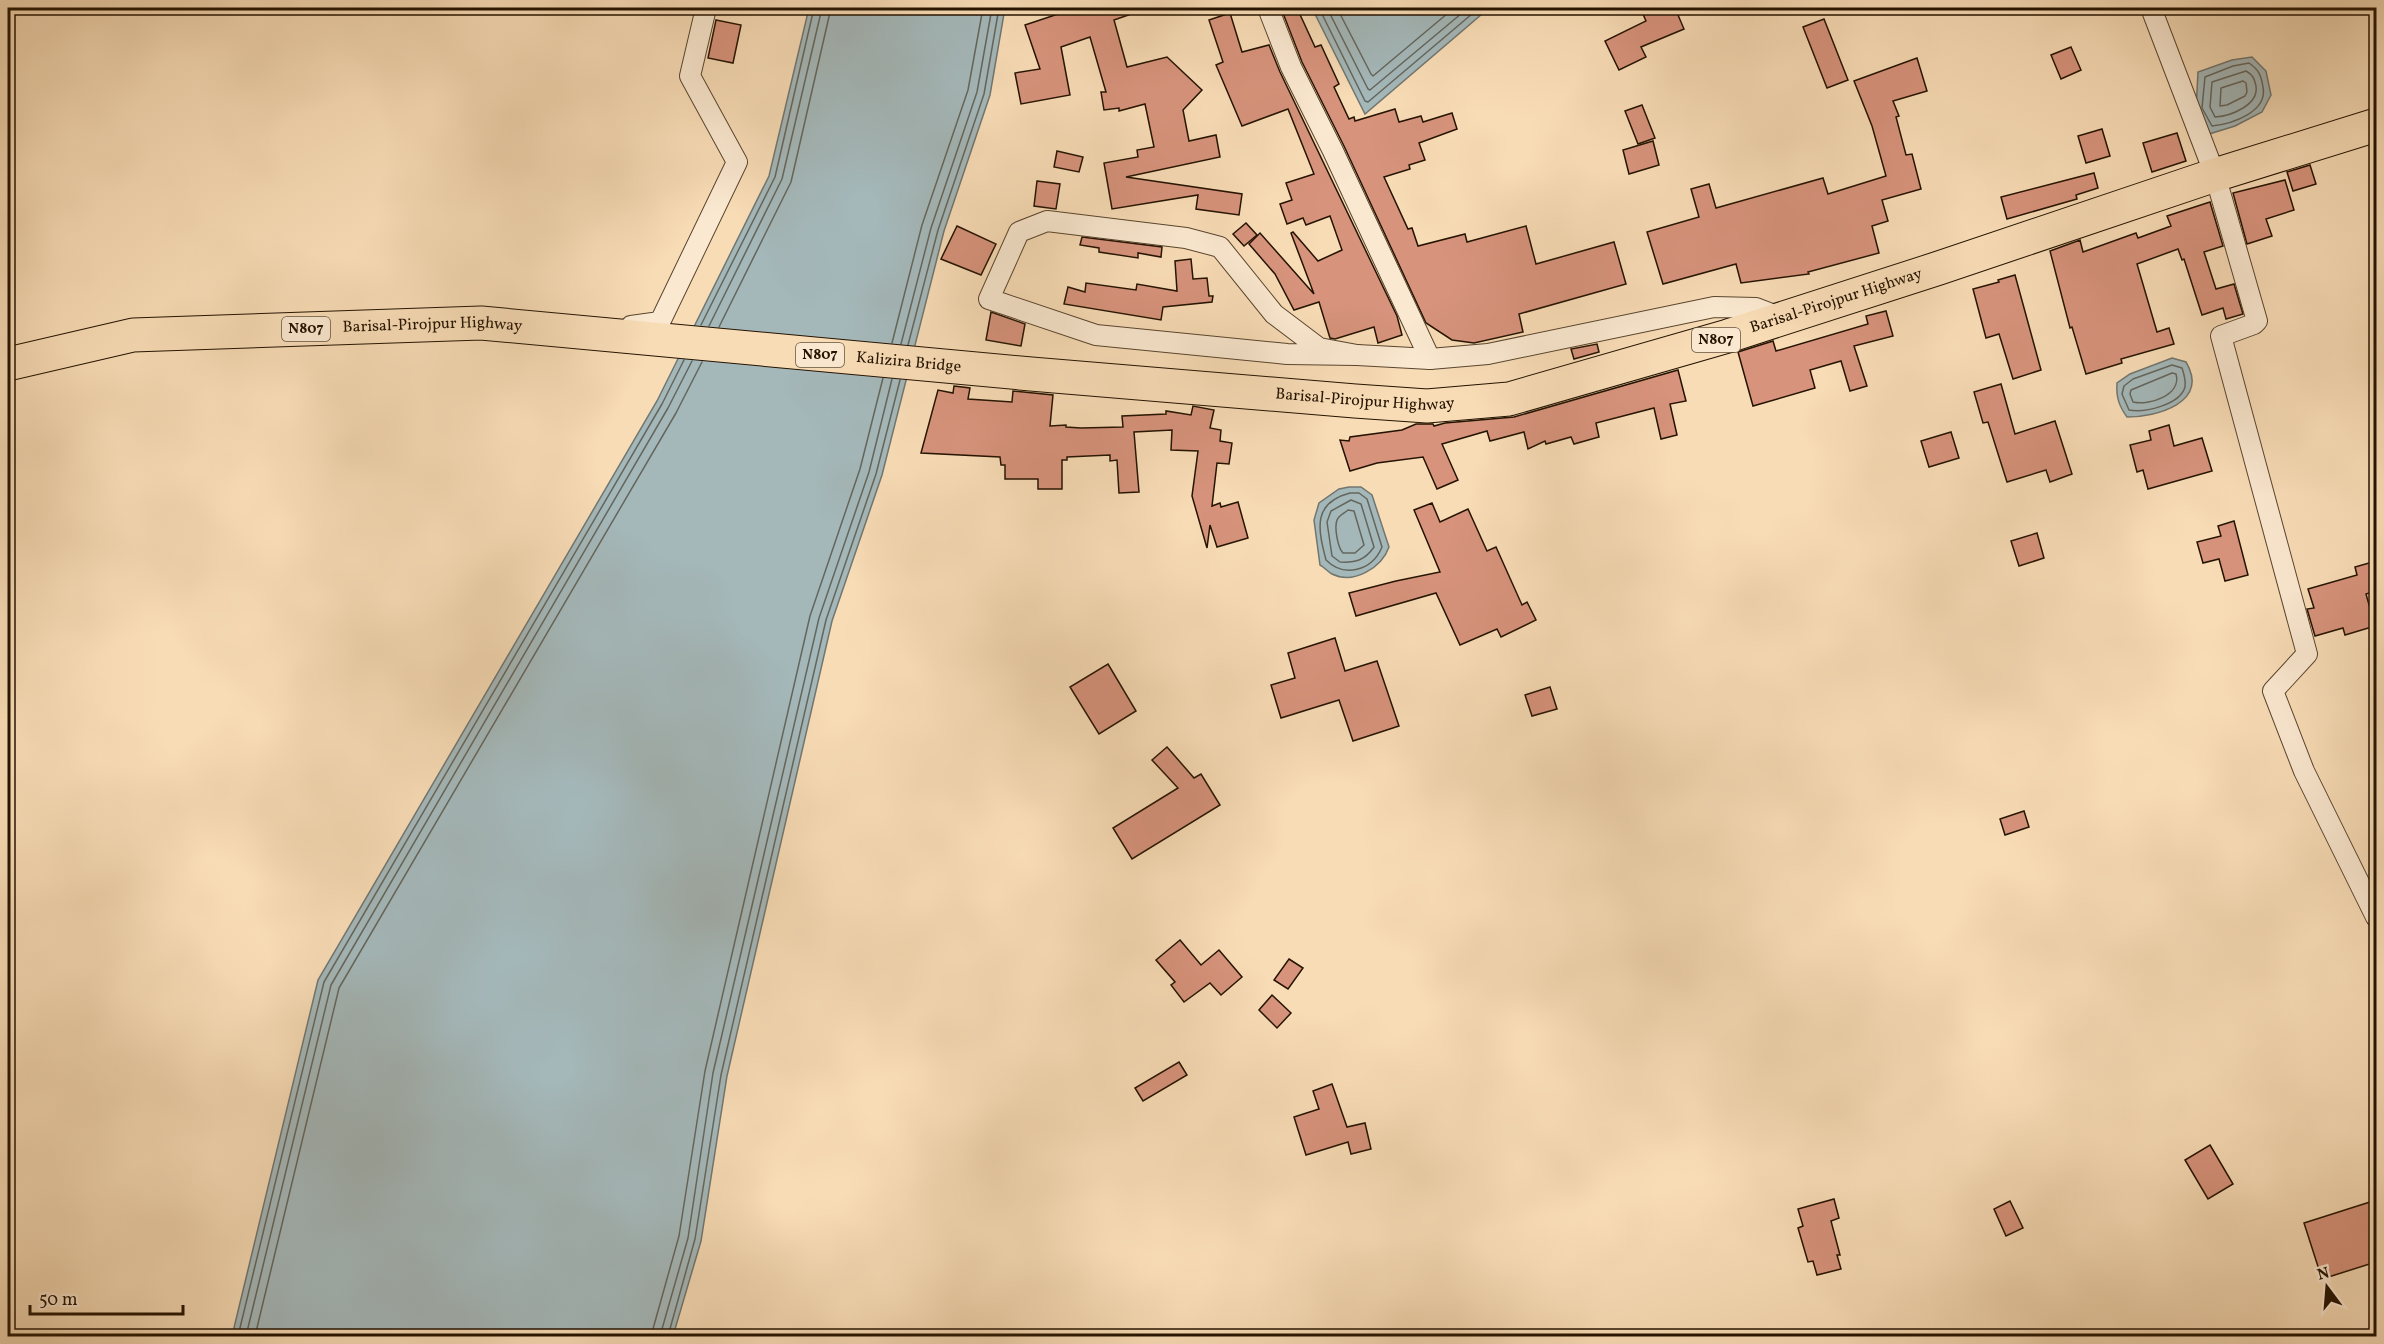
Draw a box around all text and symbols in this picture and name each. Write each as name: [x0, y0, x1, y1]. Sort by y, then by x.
street label: Barisal-Pirojpur Highway: [1747, 263, 1925, 339]
street label: Barisal-Pirojpur Highway: [342, 312, 524, 339]
road number: N807: [282, 317, 330, 341]
road number: N807: [1692, 328, 1740, 352]
road number: N807: [796, 343, 844, 367]
street label: Kalizira Bridge: [855, 347, 962, 378]
street label: Barisal-Pirojpur Highway: [1274, 383, 1456, 417]
north arrow: [2297, 1257, 2357, 1317]
text: N: [2315, 1262, 2332, 1287]
scale bar: [30, 1278, 183, 1316]
text: 50 m: [39, 1288, 78, 1313]

